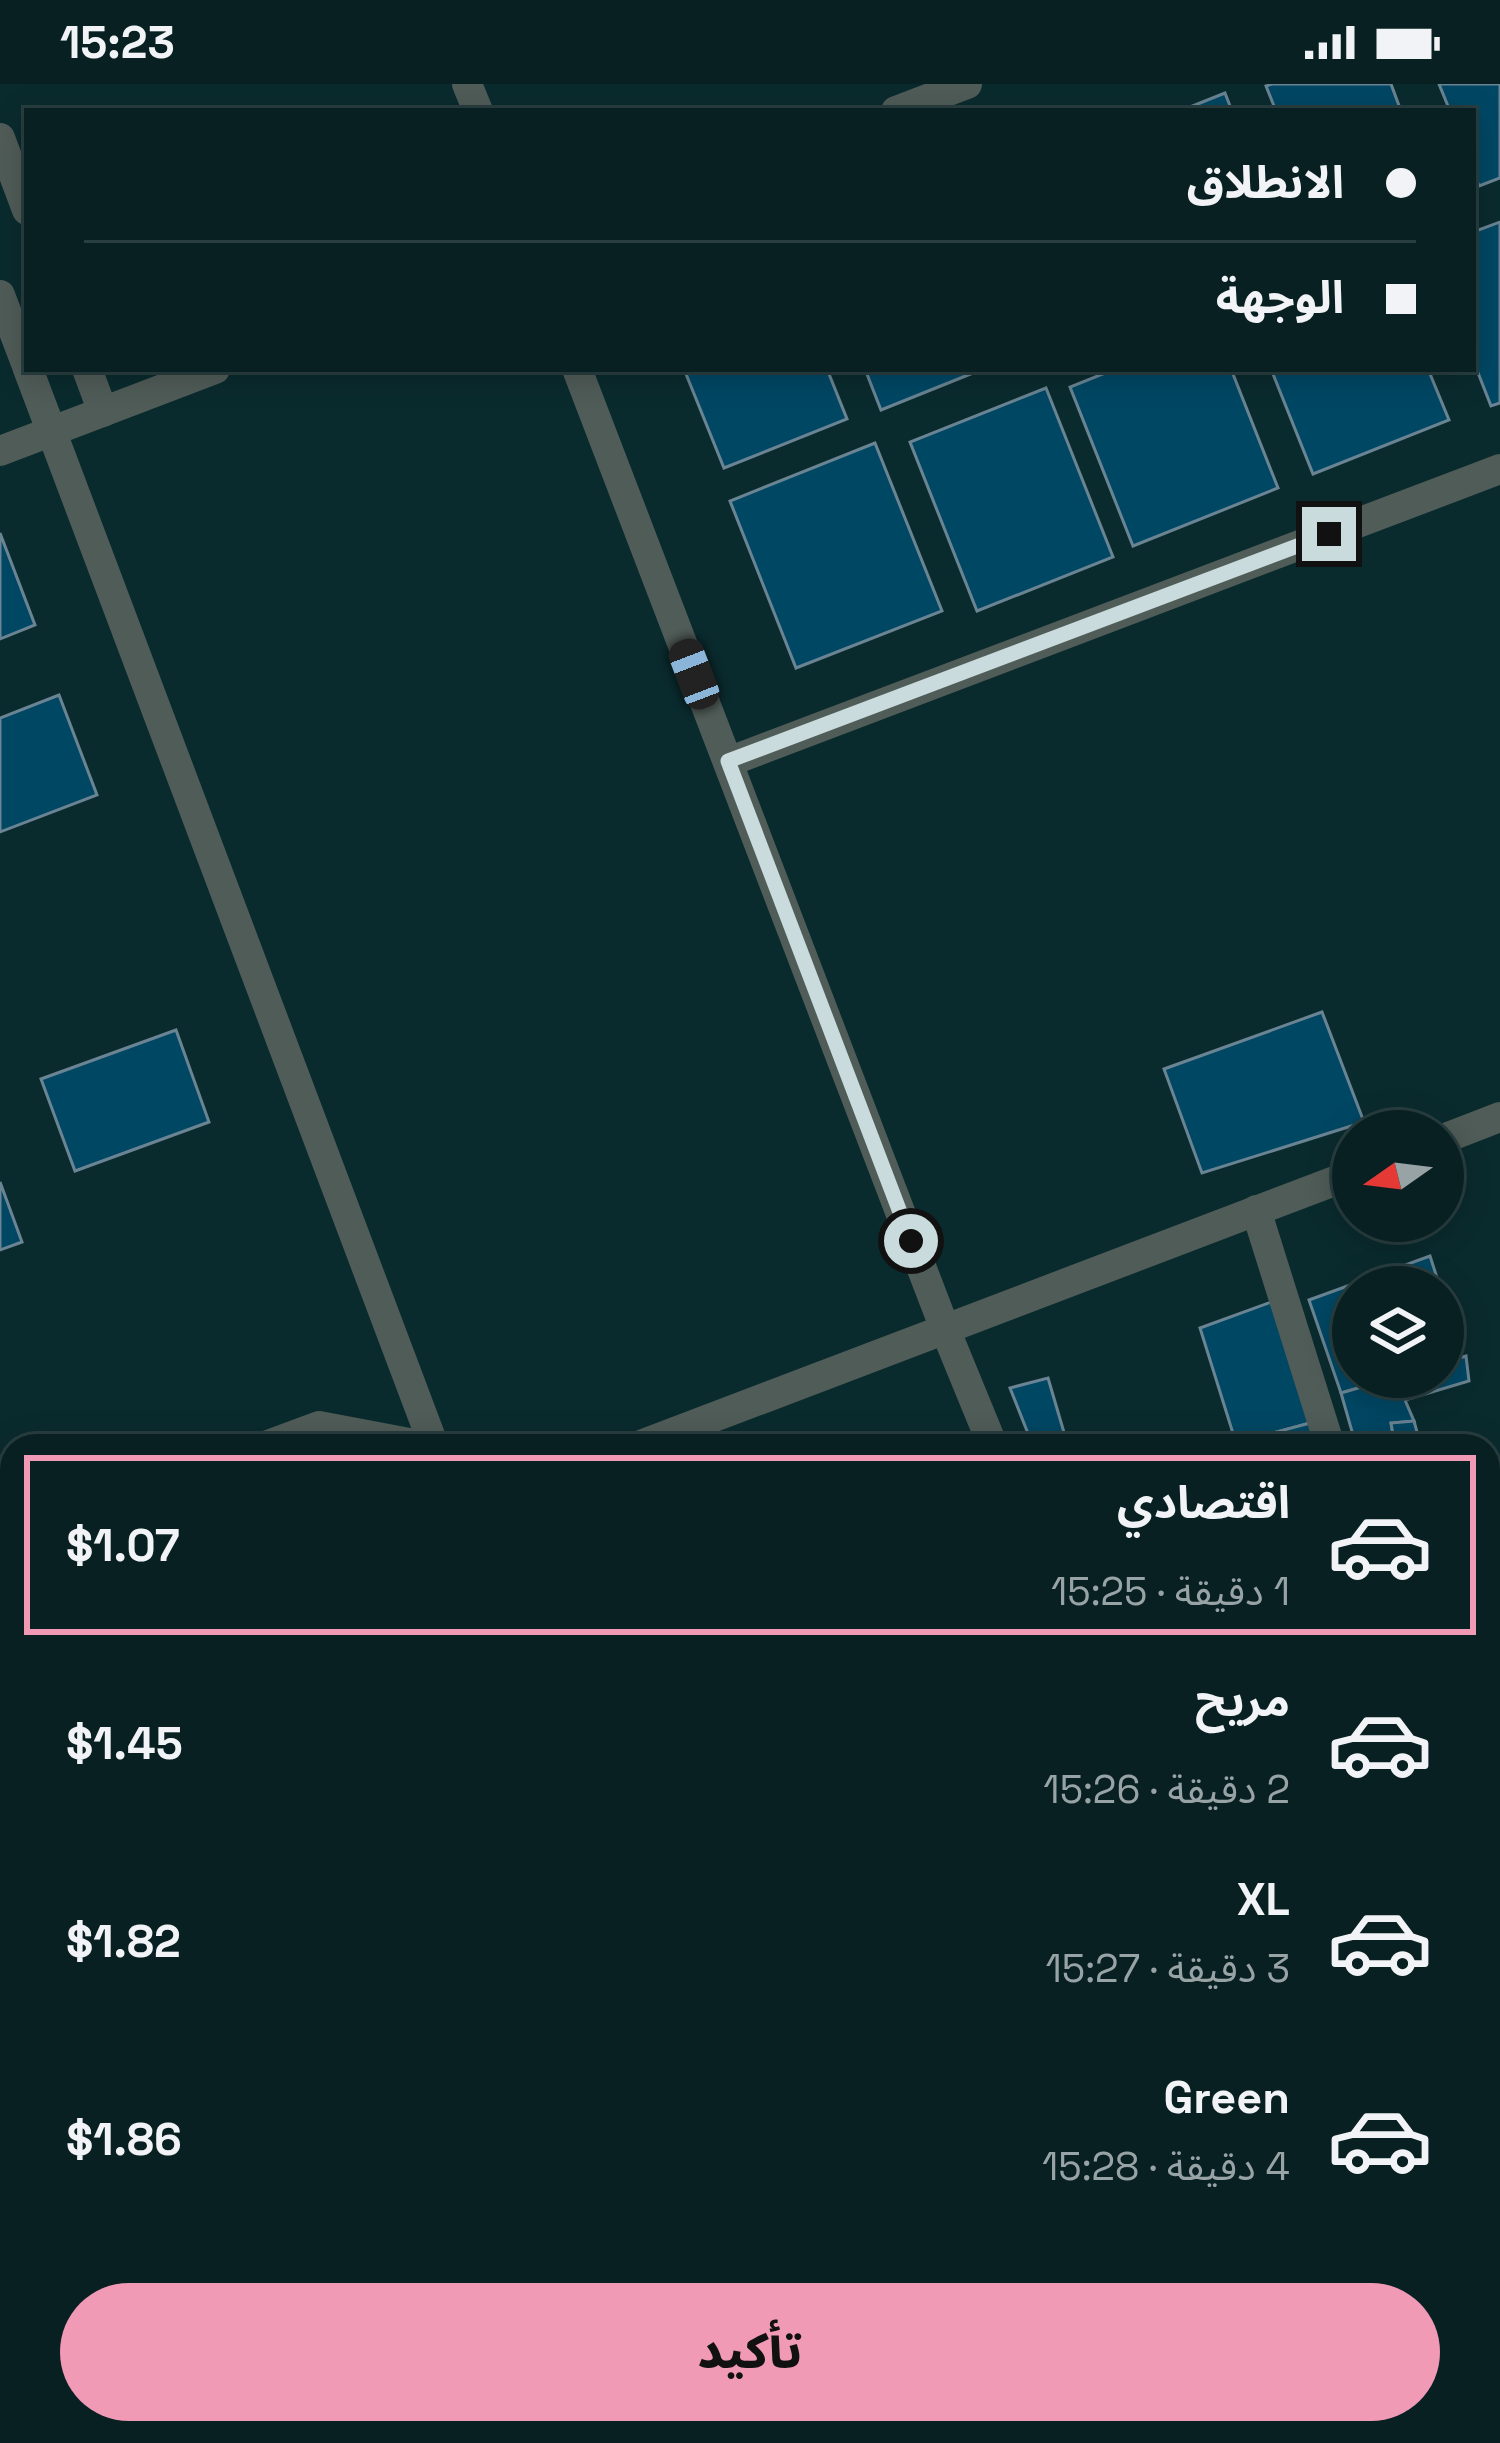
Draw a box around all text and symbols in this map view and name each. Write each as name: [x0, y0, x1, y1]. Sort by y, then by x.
text: 15:23: [60, 14, 175, 71]
text: الانطلاق: [1187, 154, 1344, 211]
text: الوجهة: [1216, 269, 1344, 326]
route end: [1302, 507, 1356, 561]
car: [664, 634, 724, 714]
north arrow: [1332, 1110, 1464, 1242]
map controls: [1332, 1110, 1464, 1398]
route start: [884, 1214, 938, 1268]
button: layers: [1332, 1266, 1464, 1398]
text: اقتصادي: [1117, 1474, 1290, 1531]
icon: car: [1326, 1491, 1434, 1599]
text: $1.07: [66, 1517, 180, 1574]
text: 1 دقيقة · 15:25: [1051, 1567, 1290, 1616]
text: مريح: [1195, 1672, 1290, 1729]
icon: car: [1326, 1689, 1434, 1797]
text: $1.45: [66, 1715, 183, 1772]
text: 2 دقيقة · 15:26: [1043, 1765, 1290, 1814]
text: XL: [1237, 1871, 1290, 1928]
icon: car: [1326, 1887, 1434, 1995]
text: $1.82: [66, 1913, 181, 1970]
text: 3 دقيقة · 15:27: [1045, 1944, 1290, 1993]
text: Green: [1164, 2069, 1290, 2126]
icon: car: [1326, 2085, 1434, 2193]
text: $1.86: [66, 2111, 182, 2168]
text: 4 دقيقة · 15:28: [1042, 2142, 1290, 2191]
button: تأكيد: [60, 2283, 1440, 2421]

